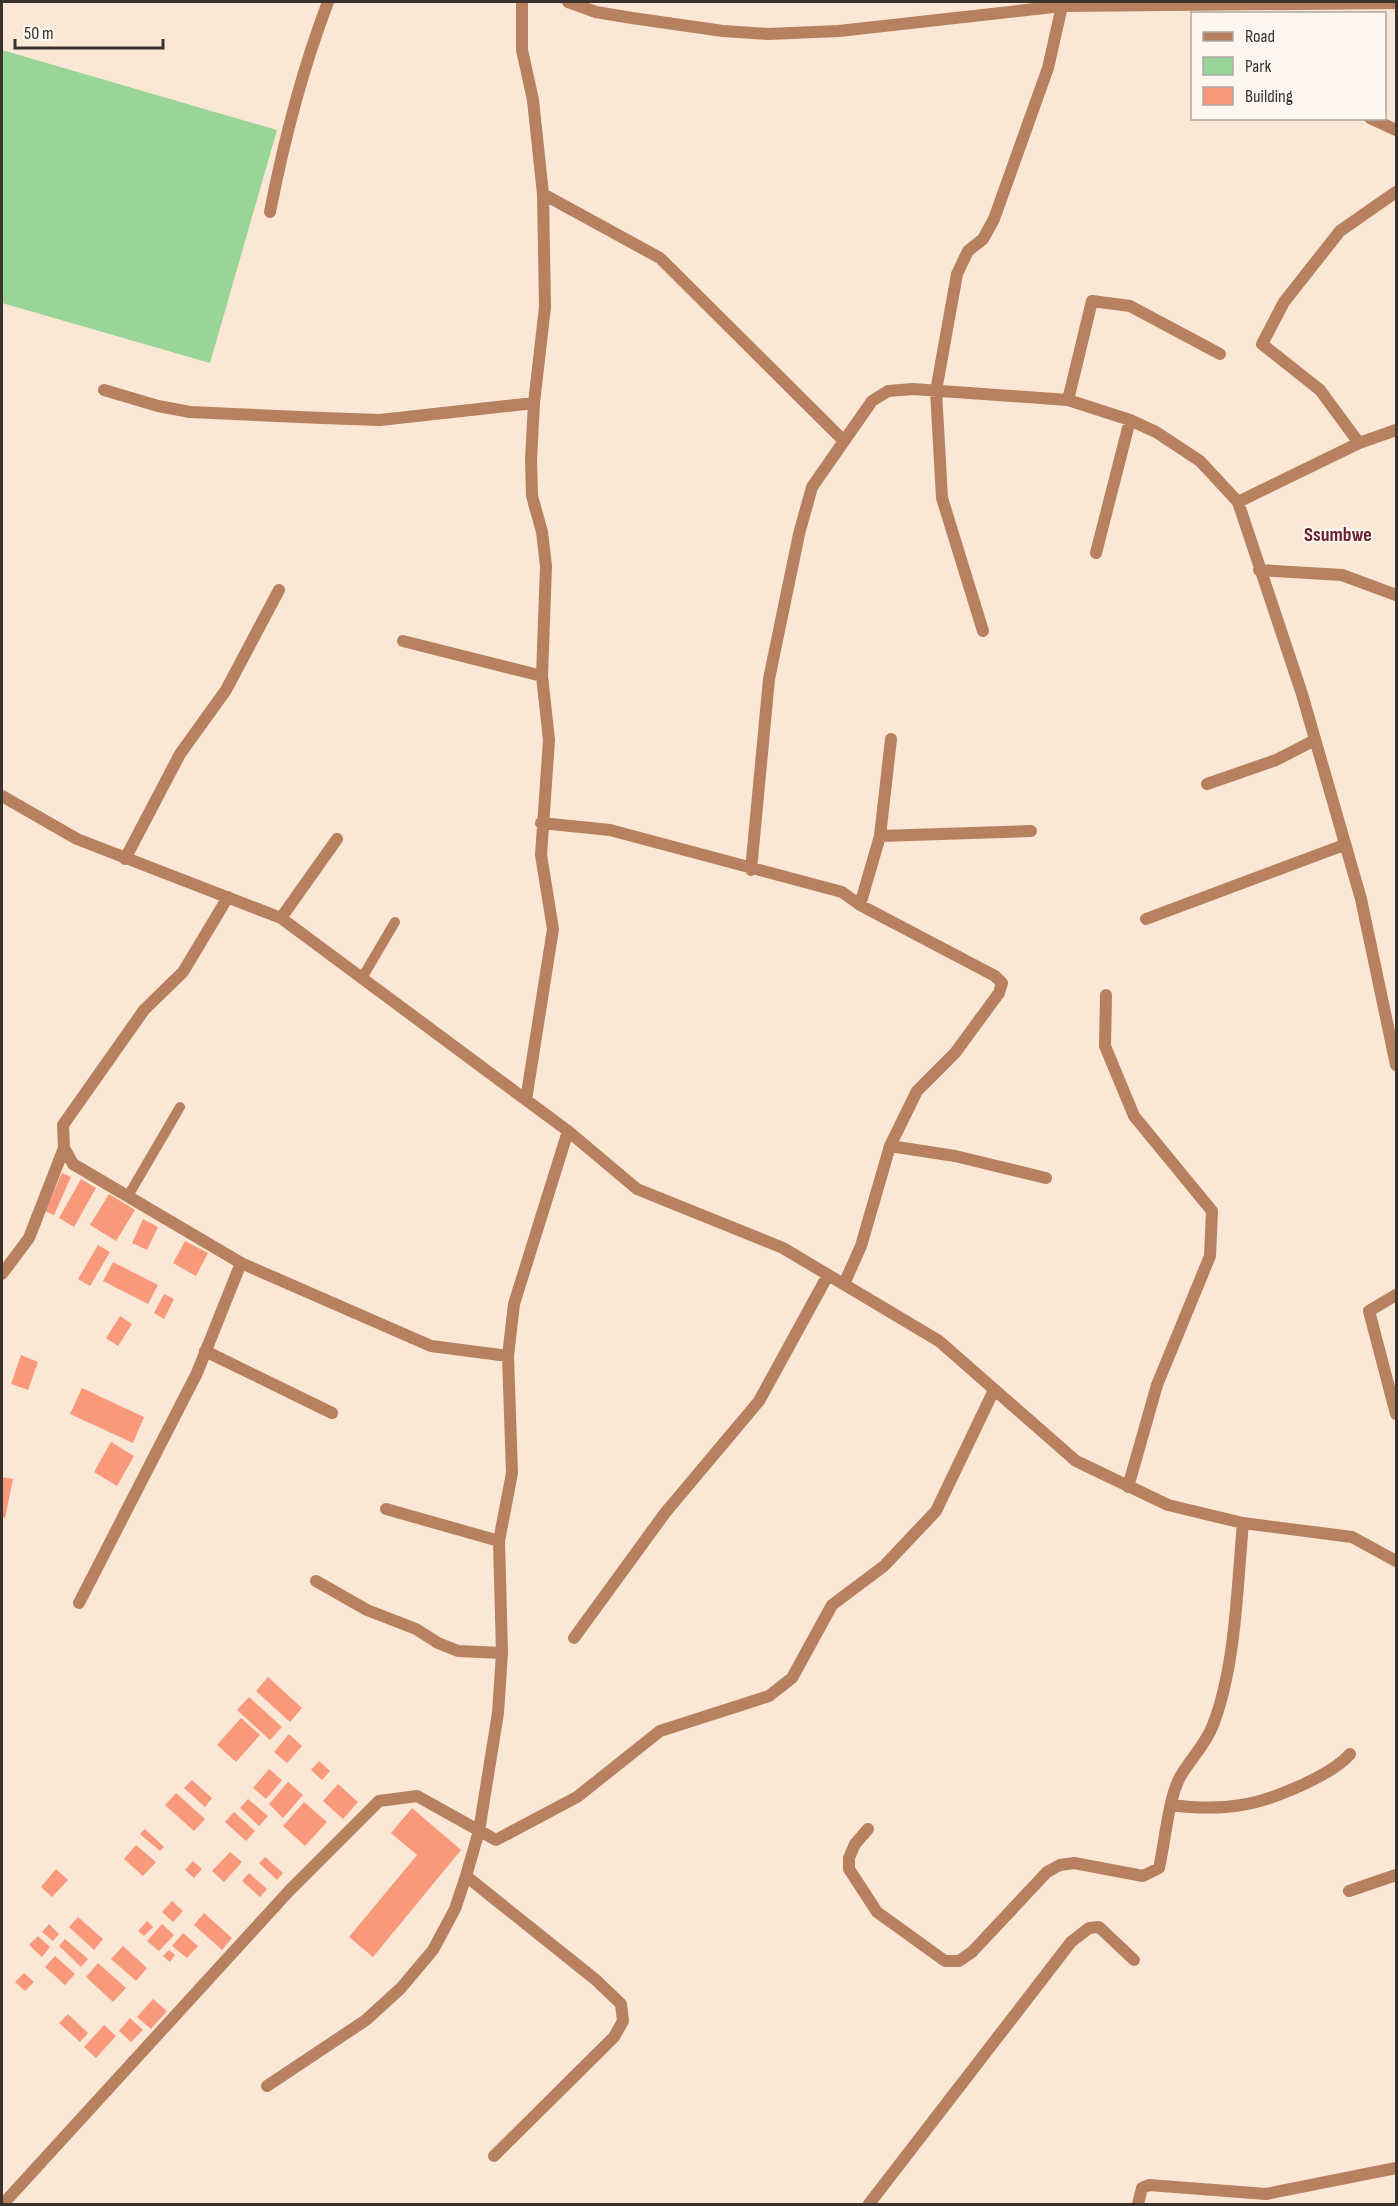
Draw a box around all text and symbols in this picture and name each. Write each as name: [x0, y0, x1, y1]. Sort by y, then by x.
scale bar: [15, 12, 164, 50]
legend: [1191, 12, 1386, 120]
text: 50 m: [24, 23, 54, 44]
text: Road: [1245, 26, 1275, 47]
text: Park: [1245, 56, 1271, 77]
text: Building: [1245, 86, 1293, 107]
district label: Ssumbwe: [1304, 523, 1372, 547]

